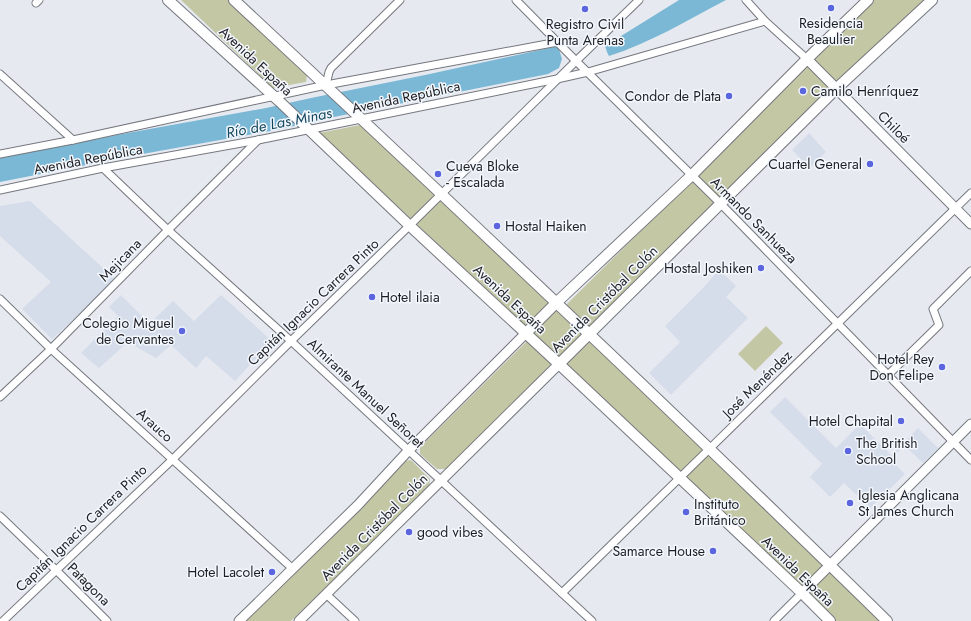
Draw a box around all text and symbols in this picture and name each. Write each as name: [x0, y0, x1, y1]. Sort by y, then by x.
marker: Residencia Beaulier: [826, 3, 836, 13]
marker: Registro Civil Punta Arenas: [580, 4, 590, 14]
place label: Residencia Beaulier: [799, 13, 863, 49]
place label: Registro Civil Punta Arenas: [546, 14, 624, 50]
street label: Avenida España: [215, 22, 297, 100]
street label: Avenida República: [350, 76, 462, 118]
place label: Camilo Henríquez: [811, 81, 919, 101]
place label: Condor de Plata: [625, 86, 721, 106]
marker: Camilo Henríquez: [798, 86, 808, 96]
marker: Condor de Plata: [724, 91, 734, 101]
water label: Río de Las Minas: [224, 102, 334, 144]
street label: Chiloé: [873, 106, 915, 148]
street label: Avenida República: [32, 139, 144, 179]
place label: Cuartel General: [768, 154, 862, 174]
place label: Cueva Bloke - Escalada: [446, 156, 519, 192]
marker: Cuartel General: [865, 159, 875, 169]
marker: Cueva Bloke - Escalada: [433, 169, 443, 179]
street label: Armando Sanhueza: [706, 172, 802, 268]
place label: Hostal Haiken: [505, 216, 587, 236]
marker: Hostal Haiken: [492, 221, 502, 231]
street label: Mejicana: [94, 234, 146, 286]
street label: Capitán Ignacio Carrera Pinto: [243, 234, 383, 370]
street label: Avenida Cristóbal Colón: [546, 241, 662, 357]
place label: Hostal Joshiken: [664, 258, 753, 278]
street label: Avenida España: [469, 260, 551, 338]
marker: Hostal Joshiken: [756, 263, 766, 273]
place label: Hotel ilaia: [380, 287, 440, 307]
marker: Hotel ilaia: [367, 292, 377, 302]
place label: Colegio Miguel de Cervantes: [82, 313, 174, 349]
marker: Colegio Miguel de Cervantes: [177, 326, 187, 336]
street label: Almirante Manuel Señoret: [303, 333, 429, 453]
street label: José Menéndez: [716, 345, 797, 424]
place label: Hotel Rey Don Felipe: [869, 349, 935, 385]
marker: Hotel Rey Don Felipe: [937, 362, 947, 372]
street label: Arauco: [133, 403, 178, 447]
place label: Hotel Chapital: [809, 411, 893, 431]
marker: Hotel Chapital: [896, 416, 906, 426]
place label: The British School: [856, 433, 918, 469]
marker: The British School: [843, 446, 853, 456]
street label: Capitán Ignacio Carrera Pinto: [11, 460, 151, 596]
street label: Avenida Cristóbal Colón: [316, 469, 432, 585]
place label: Iglesia Anglicana St James Church: [858, 485, 959, 521]
place label: Instituto Británico: [694, 494, 746, 530]
marker: Iglesia Anglicana St James Church: [845, 498, 855, 508]
marker: Instituto Británico: [681, 507, 691, 517]
place label: good vibes: [417, 522, 483, 542]
marker: good vibes: [404, 527, 414, 537]
street label: Avenida España: [757, 531, 839, 611]
place label: Samarce House: [612, 541, 705, 561]
marker: Samarce House: [708, 546, 718, 556]
street label: Patagona: [63, 558, 115, 610]
place label: Hotel Lacolet: [187, 562, 265, 582]
marker: Hotel Lacolet: [267, 567, 277, 577]

